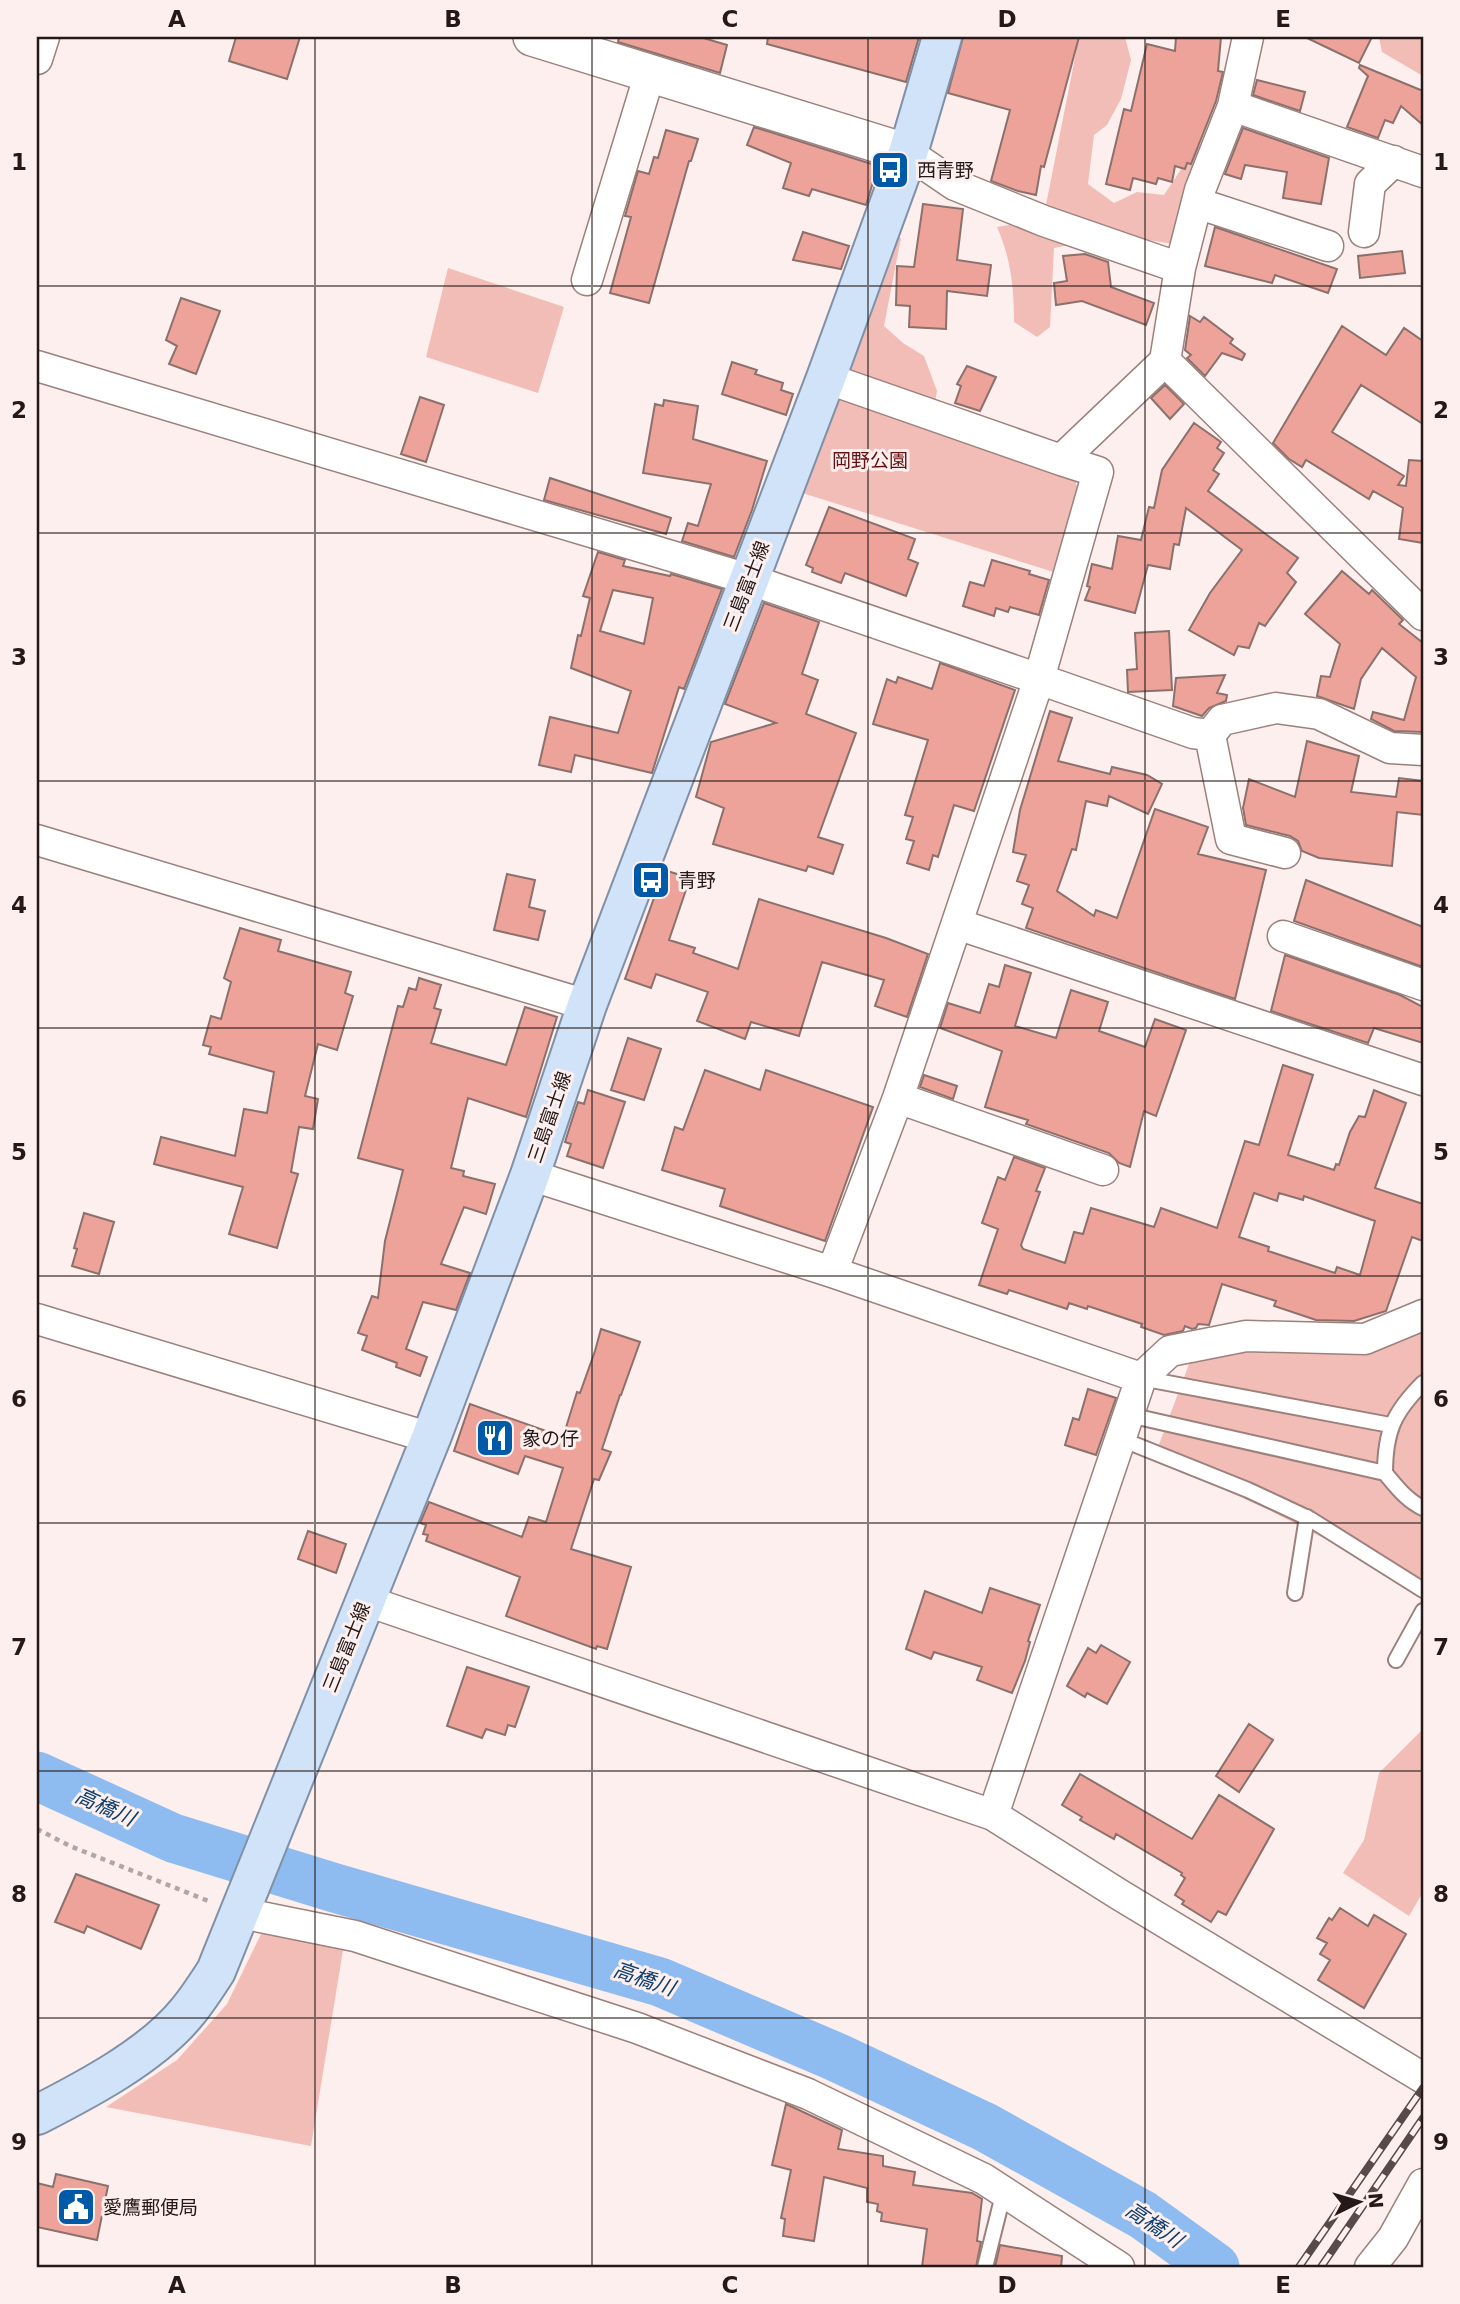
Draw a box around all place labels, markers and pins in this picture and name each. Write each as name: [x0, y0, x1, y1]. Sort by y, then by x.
bus stop icon: 西青野: [869, 149, 911, 191]
place label: 西青野: [917, 159, 974, 181]
bus stop icon: 青野: [630, 859, 672, 901]
place label: 青野: [678, 869, 716, 891]
restaurant icon: 象の仔: [474, 1417, 516, 1459]
place label: 象の仔: [522, 1427, 579, 1449]
public building icon: 愛鷹郵便局: [55, 2186, 97, 2228]
place label: 愛鷹郵便局: [103, 2196, 198, 2218]

